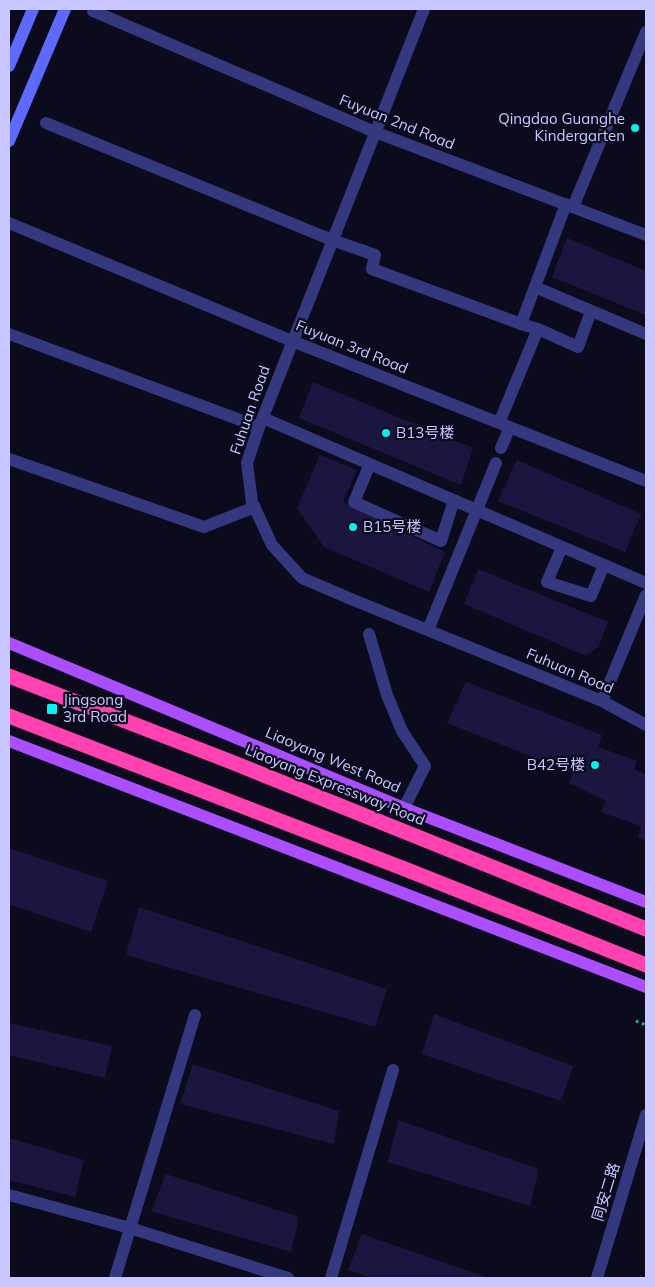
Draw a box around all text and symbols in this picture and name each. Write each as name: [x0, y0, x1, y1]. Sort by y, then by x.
street label: Fuyuan 2nd Road: [337, 90, 458, 153]
place label: Qingdao Guanghe Kindergarten: [498, 109, 625, 145]
marker: Qingdao Guanghe Kindergarten: [629, 122, 641, 134]
street label: Fuyuan 3rd Road: [293, 315, 411, 378]
street label: Fuhuan Road: [225, 363, 274, 457]
place label: B13号楼: [396, 423, 454, 442]
marker: B13号楼: [380, 427, 392, 439]
place label: B15号楼: [363, 517, 421, 536]
marker: B15号楼: [347, 521, 359, 533]
street label: Fuhuan Road: [524, 644, 617, 697]
place label: Jingsong 3rd Road: [63, 690, 127, 726]
marker: Jingsong 3rd Road: [45, 702, 59, 716]
street label: Liaoyang West Road: [263, 722, 404, 797]
street label: Liaoyang Expressway Road: [242, 740, 428, 829]
place label: B42号楼: [527, 755, 585, 774]
marker: B42号楼: [589, 759, 601, 771]
street label: 同安二路: [588, 1160, 623, 1223]

